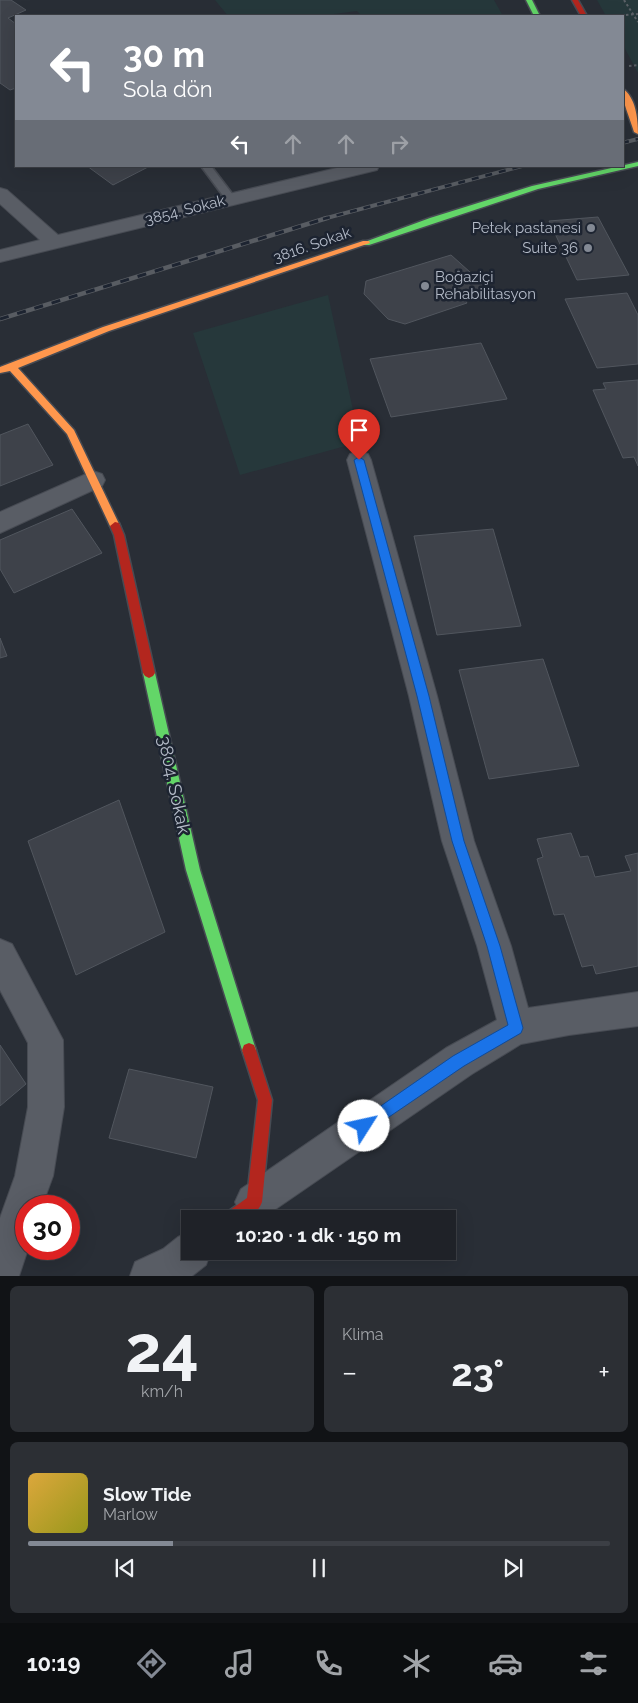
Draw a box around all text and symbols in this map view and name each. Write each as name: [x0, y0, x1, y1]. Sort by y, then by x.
text: 30 m: [123, 34, 205, 75]
icon: left: [40, 35, 105, 100]
text: Sola dön: [123, 76, 213, 102]
icon: left: [226, 130, 254, 158]
icon: ahead: [279, 130, 307, 158]
icon: ahead: [332, 130, 360, 158]
icon: right: [385, 130, 413, 158]
street label: 3854. Sokak: [143, 191, 227, 229]
place label: Petek pastanesi: [472, 219, 581, 237]
marker: Petek pastanesi: [585, 222, 597, 234]
street label: 3816. Sokak: [271, 223, 353, 267]
place label: Suite 36: [522, 239, 578, 257]
marker: Suite 36: [582, 242, 594, 254]
place label: Boğaziçi Rehabilitasyon: [435, 268, 536, 303]
marker: Boğaziçi Rehabilitasyon: [419, 280, 431, 292]
pin: [338, 409, 380, 460]
icon: arrive: [345, 416, 373, 444]
street label: 3804. Sokak: [154, 734, 195, 836]
position arrow: [337, 1099, 389, 1151]
speed limit sign: 30: [15, 1195, 80, 1260]
text: 10:20 · 1 dk · 150 m: [236, 1224, 401, 1246]
text: 24: [125, 1311, 199, 1387]
text: Klima: [342, 1325, 384, 1344]
text: 23°: [451, 1350, 504, 1395]
text: −: [342, 1356, 357, 1389]
text: +: [598, 1356, 610, 1389]
text: km/h: [141, 1382, 183, 1401]
text: Slow Tide: [103, 1483, 192, 1505]
text: Marlow: [103, 1505, 158, 1524]
icon: previous: [111, 1554, 139, 1582]
icon: pause: [305, 1554, 333, 1582]
icon: next: [499, 1554, 527, 1582]
icon: directions: [134, 1646, 169, 1681]
icon: music: [222, 1646, 257, 1681]
icon: phone: [311, 1646, 346, 1681]
icon: climate: [399, 1646, 434, 1681]
icon: car: [488, 1646, 523, 1681]
icon: filters: [576, 1646, 611, 1681]
text: 10:19: [27, 1650, 80, 1676]

